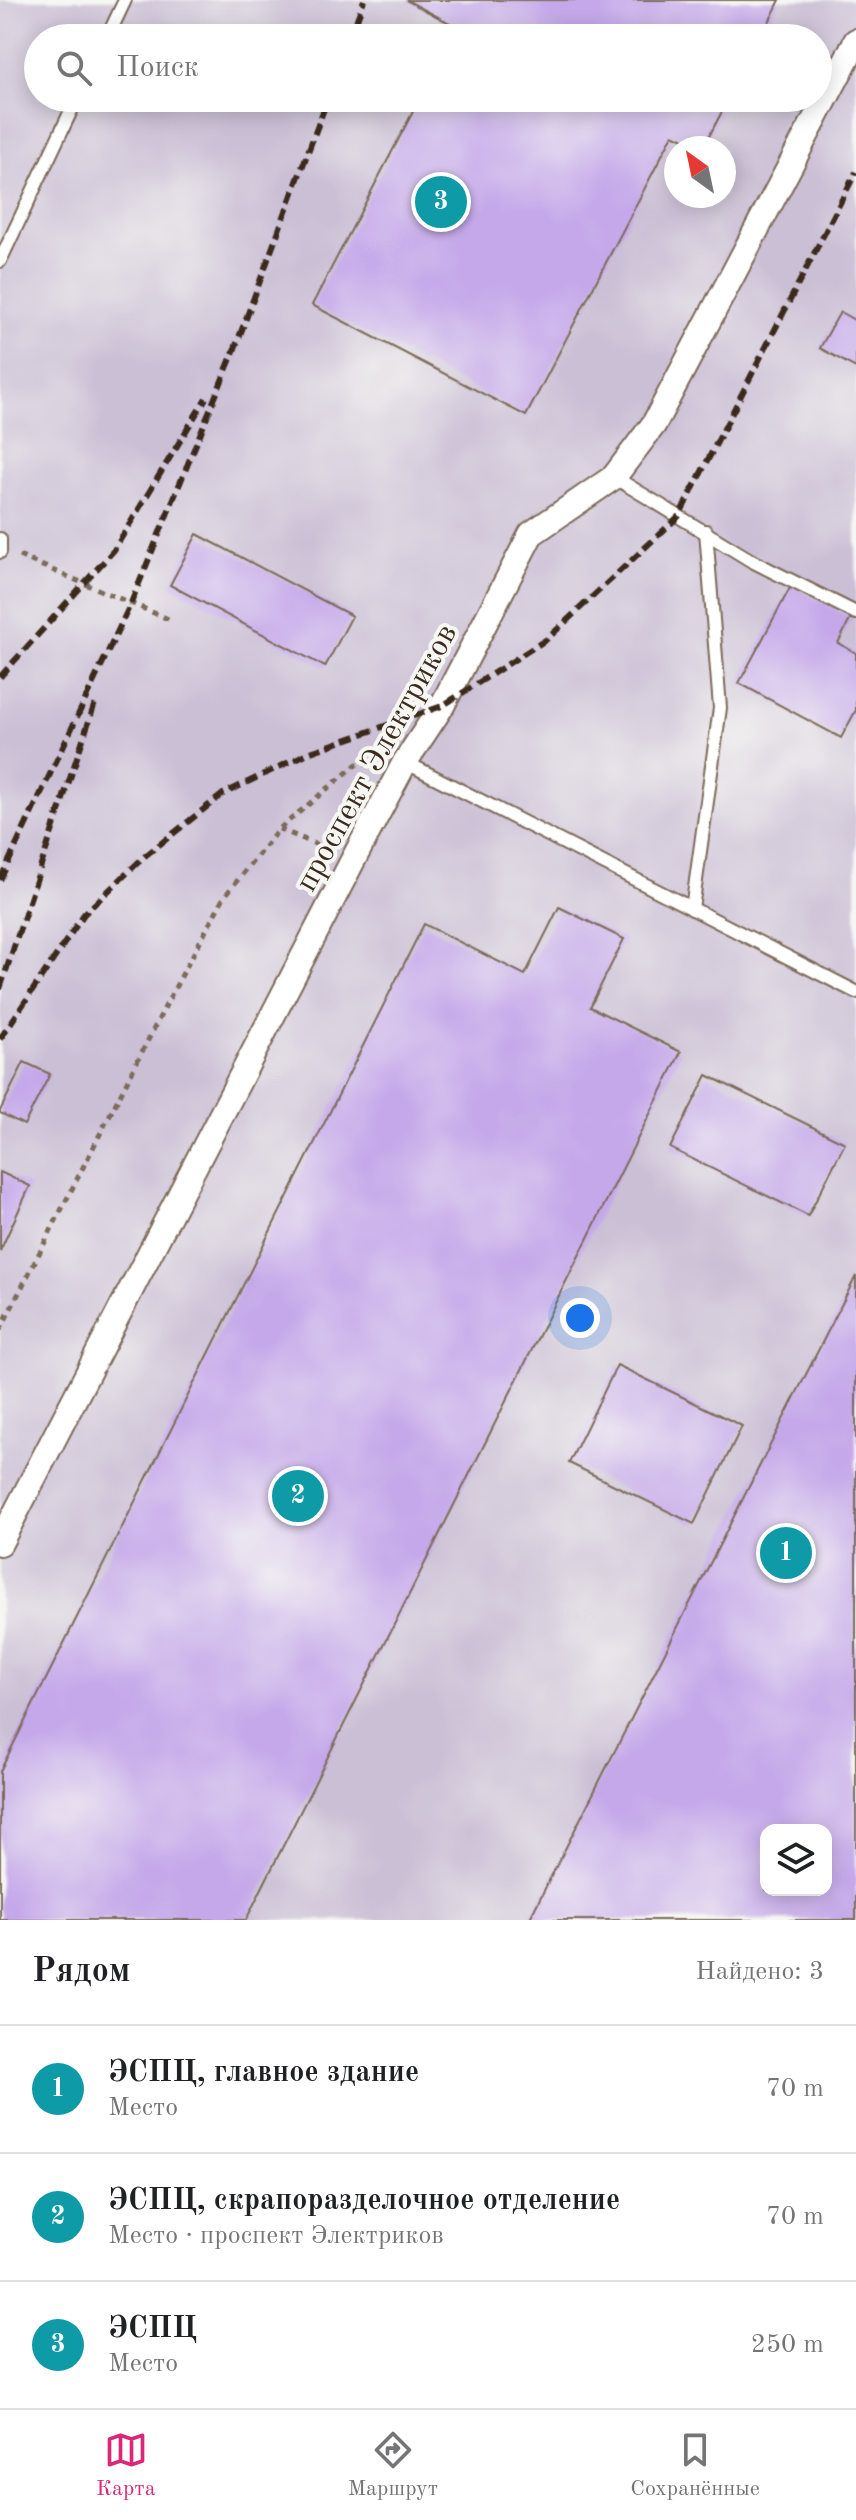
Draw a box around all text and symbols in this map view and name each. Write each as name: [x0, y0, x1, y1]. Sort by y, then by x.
search box: [24, 24, 832, 112]
icon: search: [52, 46, 96, 90]
text: Поиск: [116, 53, 199, 83]
north arrow: [664, 136, 736, 208]
pin: 3: [415, 172, 467, 232]
street label: проспект Электриков: [291, 620, 464, 897]
your location: [560, 1298, 600, 1338]
pin: 2: [272, 1466, 324, 1526]
pin: 1: [760, 1523, 812, 1583]
map controls: [760, 1824, 832, 1896]
button: layers: [760, 1824, 832, 1896]
text: Рядом: [32, 1955, 131, 1989]
text: Найдено: 3: [695, 1959, 824, 1985]
text: ЭСПЦ, главное здание: [108, 2058, 419, 2088]
text: 1: [50, 2076, 66, 2102]
text: 70 m: [766, 2076, 824, 2102]
text: Место: [108, 2095, 178, 2121]
text: ЭСПЦ, скрапоразделочное отделение: [108, 2186, 620, 2216]
text: 2: [50, 2204, 66, 2230]
text: 70 m: [766, 2204, 824, 2230]
text: Место · проспект Электриков: [108, 2223, 444, 2249]
text: ЭСПЦ: [108, 2314, 197, 2344]
text: 3: [50, 2332, 66, 2358]
text: 250 m: [751, 2332, 824, 2358]
text: Место: [108, 2351, 178, 2377]
tab: Карта: [96, 2428, 156, 2503]
tab: Маршрут: [348, 2428, 438, 2503]
tab: Сохранённые: [630, 2428, 760, 2503]

